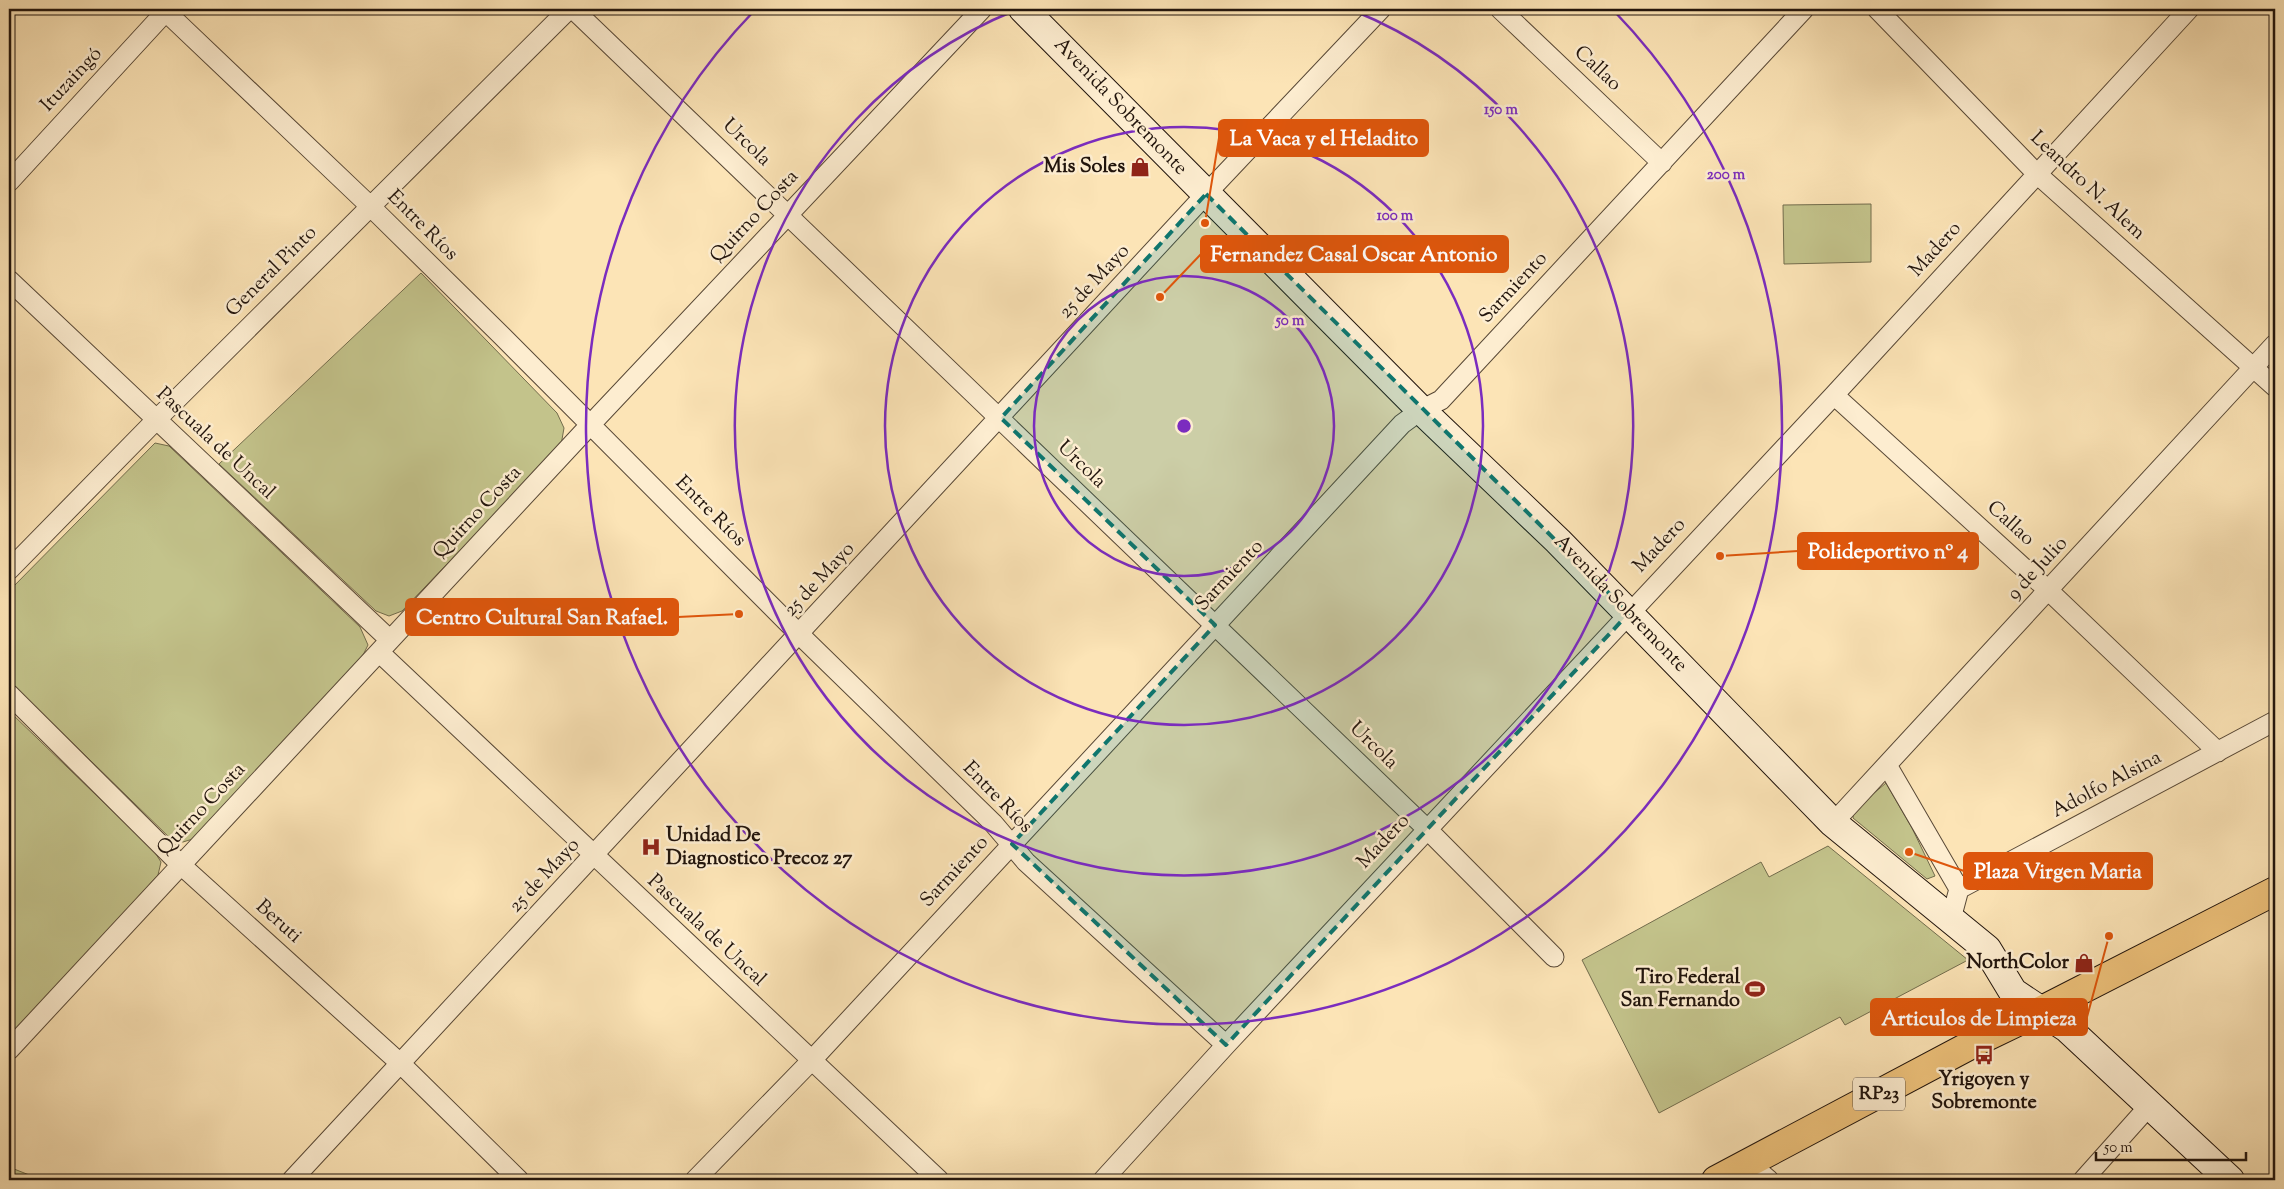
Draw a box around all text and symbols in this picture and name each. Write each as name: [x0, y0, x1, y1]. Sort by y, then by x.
street label: Avenida Sobremonte: [1046, 31, 1194, 183]
street label: Callao: [1567, 39, 1627, 99]
street label: Ituzaingó: [34, 41, 110, 119]
text: 150 m: [1484, 100, 1518, 121]
street label: Urcola: [715, 112, 777, 174]
callout: La Vaca y el Heladito: [1219, 120, 1428, 156]
text: La Vaca y el Heladito: [1230, 125, 1419, 155]
street label: Leandro N. Alem: [2023, 125, 2152, 248]
place label: Mis Soles: [1044, 153, 1125, 182]
shop icon: Mis Soles: [1129, 156, 1151, 178]
street label: Quirno Costa: [704, 164, 806, 270]
text: 200 m: [1707, 165, 1746, 186]
street label: Entre Ríos: [380, 184, 464, 268]
text: 100 m: [1377, 206, 1414, 227]
street label: Madero: [1903, 216, 1969, 284]
street label: General Pinto: [220, 220, 324, 324]
callout: Fernandez Casal Oscar Antonio: [1201, 236, 1508, 272]
street label: 25 de Mayo: [1053, 238, 1137, 326]
text: Fernandez Casal Oscar Antonio: [1211, 241, 1498, 271]
street label: Sarmiento: [1473, 245, 1555, 331]
text: 50 m: [1275, 311, 1305, 332]
street label: Pascuala de Uncal: [149, 381, 281, 507]
centre of rings: [1175, 417, 1193, 435]
street label: Urcola: [1050, 434, 1112, 496]
street label: Quirno Costa: [427, 460, 529, 566]
street label: Entre Ríos: [668, 470, 752, 554]
street label: Callao: [1979, 494, 2041, 554]
street label: Madero: [1627, 512, 1693, 580]
street label: Avenida Sobremonte: [1546, 528, 1694, 680]
street label: 9 de Julio: [2001, 531, 2075, 607]
street label: Sarmiento: [1189, 533, 1271, 619]
callout: Polideportivo nº 4: [1798, 533, 1978, 569]
street label: 25 de Mayo: [778, 536, 862, 624]
text: Polideportivo nº 4: [1808, 538, 1968, 568]
callout: Centro Cultural San Rafael.: [406, 599, 678, 635]
text: Centro Cultural San Rafael.: [416, 604, 668, 634]
street label: Urcola: [1342, 715, 1404, 777]
street label: Adolfo Alsina: [2047, 744, 2167, 826]
street label: Entre Ríos: [955, 755, 1039, 841]
street label: Quirno Costa: [151, 757, 253, 863]
street label: Madero: [1351, 808, 1417, 876]
place label: Unidad De Diagnostico Precoz 27: [666, 822, 853, 874]
street label: Sarmiento: [914, 829, 996, 915]
street label: 25 de Mayo: [503, 832, 587, 920]
hospital icon: Unidad De Diagnostico Precoz 27: [640, 836, 662, 858]
callout: Plaza Virgen Maria: [1964, 853, 2152, 889]
text: Plaza Virgen Maria: [1974, 858, 2142, 888]
street label: Pascuala de Uncal: [640, 868, 772, 994]
street label: Beruti: [248, 893, 308, 951]
place label: NorthColor: [1966, 949, 2069, 978]
shop icon: NorthColor: [2073, 952, 2095, 974]
place label: Tiro Federal San Fernando: [1620, 964, 1740, 1016]
sports icon: Tiro Federal San Fernando: [1744, 978, 1766, 1000]
callout: Articulos de Limpieza: [1871, 999, 2087, 1035]
text: Articulos de Limpieza: [1881, 1005, 2077, 1035]
bus stop icon: Yrigoyen y Sobremonte: [1973, 1044, 1995, 1066]
place label: Yrigoyen y Sobremonte: [1931, 1066, 2037, 1118]
road number: RP23: [1853, 1078, 1905, 1110]
scale bar: [2096, 1129, 2246, 1161]
text: 50 m: [2103, 1138, 2133, 1159]

